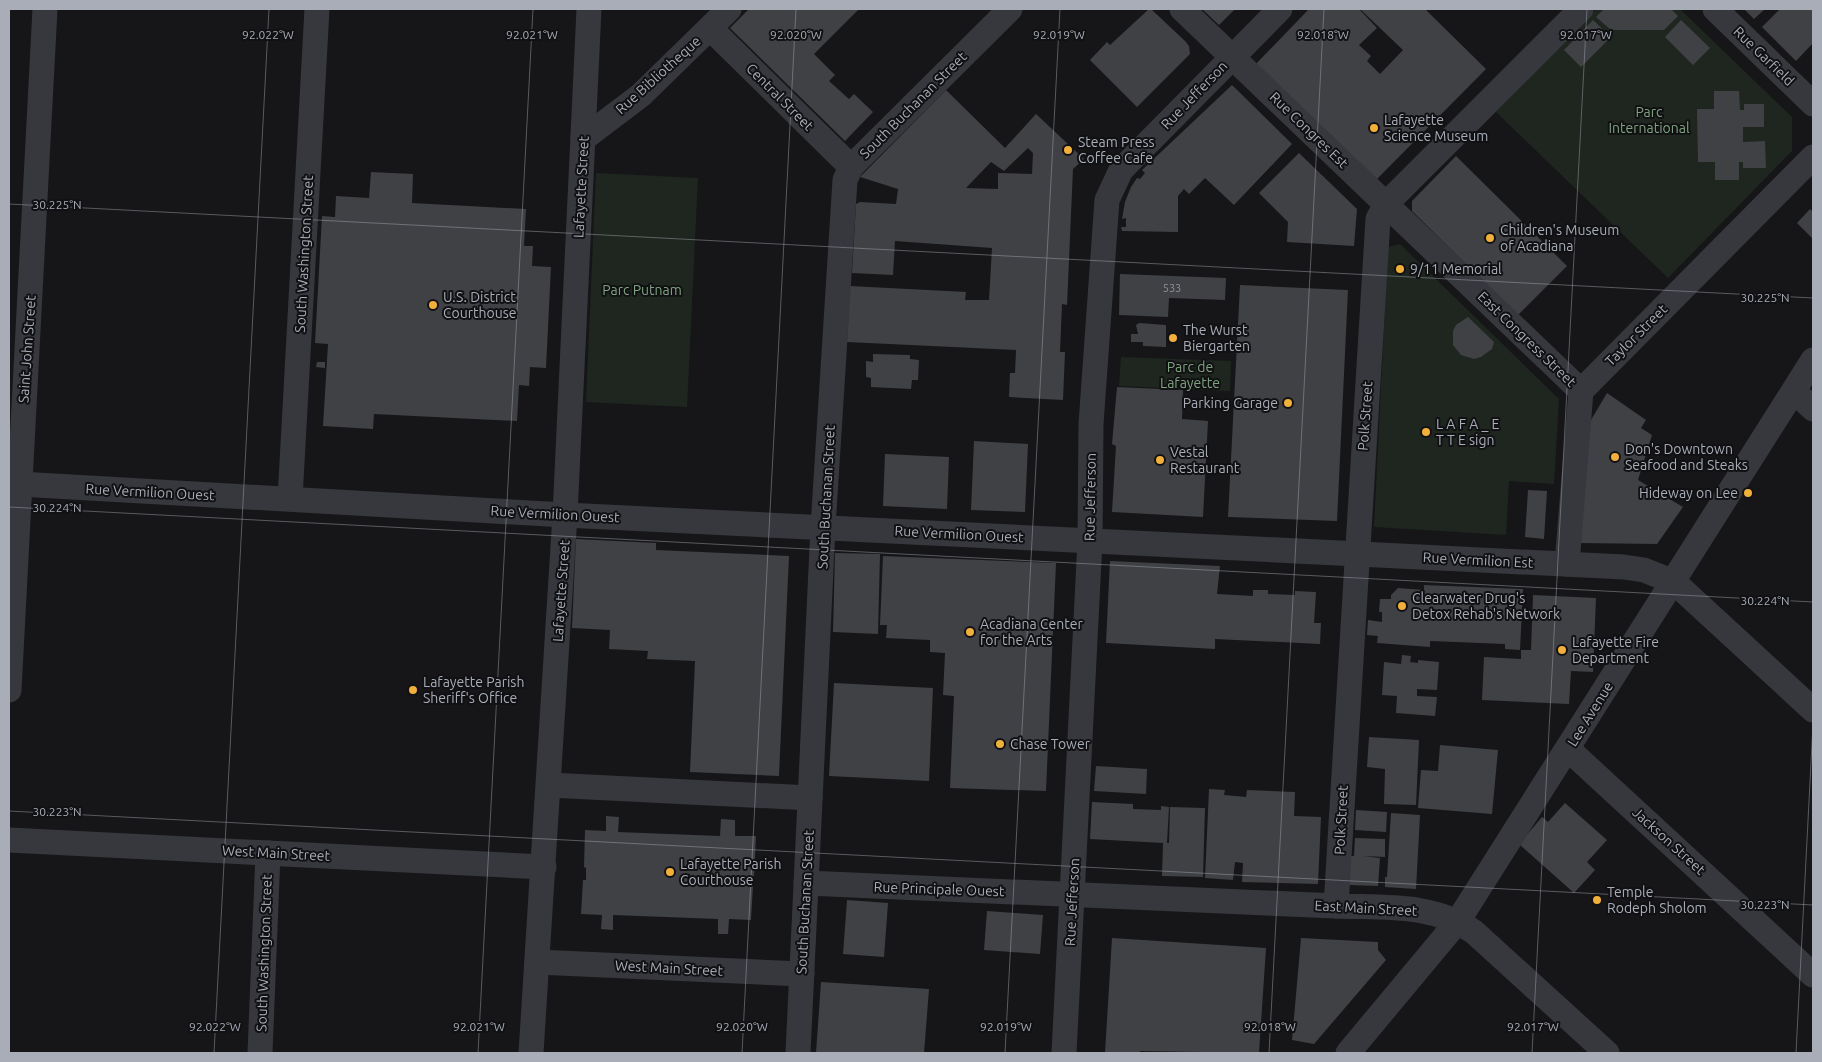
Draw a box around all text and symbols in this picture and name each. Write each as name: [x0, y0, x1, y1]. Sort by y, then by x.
street label: Rue Garfield: [1730, 23, 1798, 89]
text: 92.022°W: [242, 28, 294, 41]
text: 92.021°W: [506, 28, 558, 41]
text: 92.020°W: [770, 28, 822, 41]
text: 92.019°W: [1033, 28, 1085, 41]
text: 92.018°W: [1297, 28, 1349, 41]
text: 92.017°W: [1560, 28, 1612, 41]
street label: Rue Bibliotheque: [612, 33, 704, 117]
street label: South Buchanan Street: [856, 48, 970, 162]
street label: Rue Jefferson: [1158, 58, 1230, 132]
street label: Central Street: [743, 60, 817, 134]
street label: Rue Congres Est: [1267, 89, 1352, 172]
park label: Parc International: [1608, 104, 1690, 136]
place label: Lafayette Science Museum: [1384, 112, 1488, 144]
marker: Lafayette Science Museum: [1368, 122, 1380, 134]
place label: Steam Press Coffee Cafe: [1078, 134, 1155, 166]
street label: Lafayette Street: [570, 135, 592, 238]
marker: Steam Press Coffee Cafe: [1062, 144, 1074, 156]
street label: South Washington Street: [292, 174, 316, 333]
text: 30.225°N: [32, 198, 82, 211]
place label: Children's Museum of Acadiana: [1500, 222, 1619, 254]
marker: Children's Museum of Acadiana: [1484, 232, 1496, 244]
place label: 9/11 Memorial: [1410, 261, 1502, 277]
marker: 9/11 Memorial: [1394, 263, 1406, 275]
park label: Parc Putnam: [602, 282, 682, 298]
house number: 533: [1163, 282, 1181, 294]
street label: East Congress Street: [1475, 288, 1580, 390]
place label: U.S. District Courthouse: [443, 289, 517, 321]
text: 30.225°N: [1740, 291, 1790, 304]
street label: Saint John Street: [15, 294, 39, 403]
marker: U.S. District Courthouse: [427, 299, 439, 311]
street label: Taylor Street: [1602, 300, 1671, 369]
place label: The Wurst Biergarten: [1183, 322, 1250, 354]
marker: The Wurst Biergarten: [1167, 332, 1179, 344]
park label: Parc de Lafayette: [1160, 359, 1220, 391]
street label: Polk Street: [1355, 380, 1375, 451]
place label: Parking Garage: [1183, 395, 1278, 411]
marker: Parking Garage: [1282, 397, 1294, 409]
place label: L A F A _ E T T E sign: [1436, 416, 1500, 448]
street label: South Buchanan Street: [814, 424, 838, 569]
marker: L A F A _ E T T E sign: [1420, 426, 1432, 438]
place label: Don's Downtown Seafood and Steaks: [1625, 441, 1748, 473]
place label: Vestal Restaurant: [1170, 444, 1240, 476]
marker: Don's Downtown Seafood and Steaks: [1609, 451, 1621, 463]
street label: Rue Jefferson: [1081, 453, 1099, 541]
marker: Vestal Restaurant: [1154, 454, 1166, 466]
street label: Rue Vermilion Ouest: [85, 481, 215, 503]
place label: Hideway on Lee: [1639, 485, 1738, 501]
marker: Hideway on Lee: [1742, 487, 1754, 499]
text: 30.224°N: [32, 501, 82, 514]
street label: Rue Vermilion Ouest: [490, 503, 620, 525]
street label: Rue Vermilion Ouest: [894, 523, 1024, 545]
street label: Lafayette Street: [549, 539, 573, 643]
street label: Rue Vermilion Est: [1422, 549, 1534, 571]
place label: Clearwater Drug's Detox Rehab's Network: [1412, 590, 1560, 622]
text: 30.224°N: [1740, 594, 1790, 607]
marker: Clearwater Drug's Detox Rehab's Network: [1396, 600, 1408, 612]
place label: Acadiana Center for the Arts: [980, 616, 1083, 648]
marker: Acadiana Center for the Arts: [964, 626, 976, 638]
place label: Lafayette Fire Department: [1572, 634, 1659, 666]
marker: Lafayette Fire Department: [1556, 644, 1568, 656]
place label: Lafayette Parish Sheriff's Office: [423, 674, 524, 706]
street label: Lee Avenue: [1564, 679, 1616, 749]
marker: Lafayette Parish Sheriff's Office: [407, 684, 419, 696]
place label: Chase Tower: [1010, 736, 1091, 752]
marker: Chase Tower: [994, 738, 1006, 750]
street label: Polk Street: [1331, 784, 1351, 855]
street label: Jackson Street: [1629, 804, 1709, 878]
text: 30.223°N: [32, 805, 82, 818]
street label: South Buchanan Street: [793, 829, 817, 974]
street label: West Main Street: [221, 842, 331, 864]
place label: Lafayette Parish Courthouse: [680, 856, 781, 888]
street label: Rue Jefferson: [1062, 858, 1082, 946]
marker: Lafayette Parish Courthouse: [664, 866, 676, 878]
street label: South Washington Street: [253, 873, 275, 1032]
street label: Rue Principale Ouest: [873, 879, 1005, 899]
place label: Temple Rodeph Sholom: [1607, 884, 1707, 916]
marker: Temple Rodeph Sholom: [1591, 894, 1603, 906]
street label: East Main Street: [1314, 897, 1418, 919]
text: 30.223°N: [1740, 898, 1790, 911]
street label: West Main Street: [614, 957, 724, 979]
text: 92.022°W: [189, 1020, 241, 1033]
text: 92.021°W: [453, 1020, 505, 1033]
text: 92.020°W: [716, 1020, 768, 1033]
text: 92.019°W: [980, 1020, 1032, 1033]
text: 92.018°W: [1244, 1020, 1296, 1033]
text: 92.017°W: [1507, 1020, 1559, 1033]

